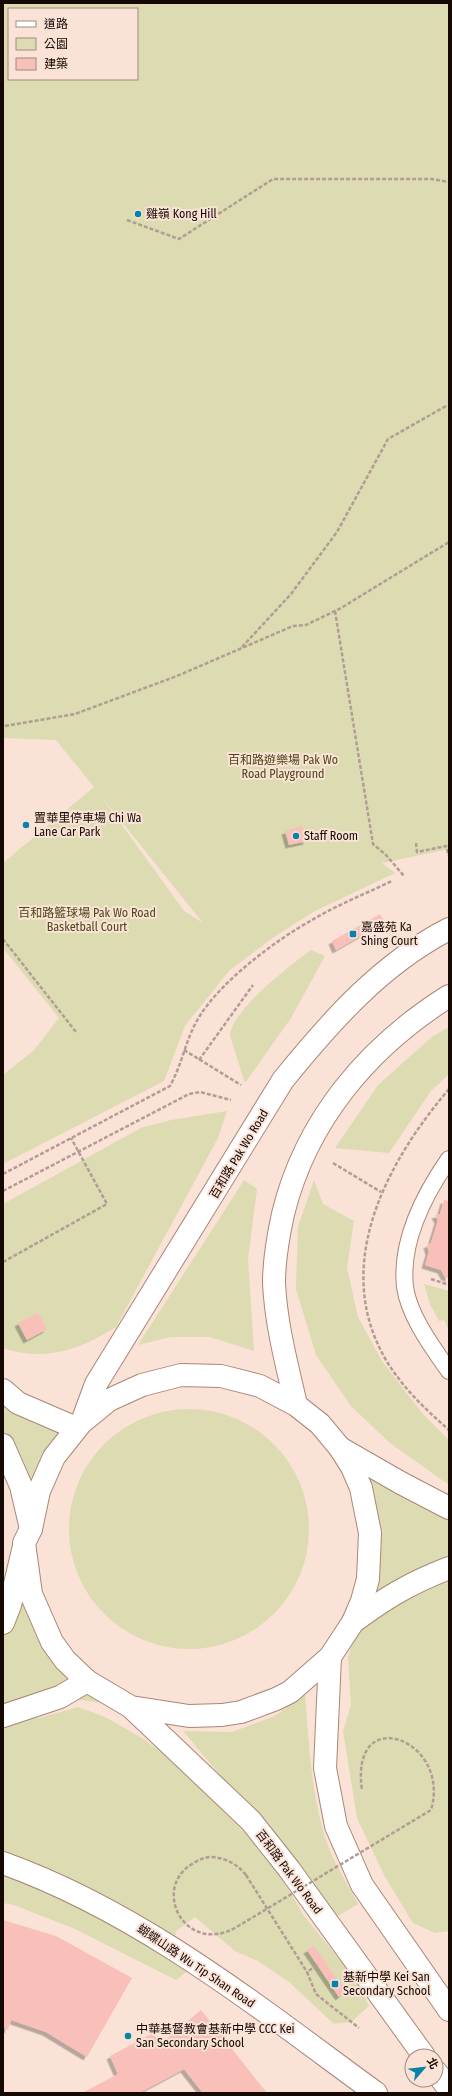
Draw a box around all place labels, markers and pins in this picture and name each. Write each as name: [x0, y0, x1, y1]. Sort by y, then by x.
place label: 雞嶺 Kong Hill: [146, 207, 217, 221]
marker: 雞嶺 Kong Hill: [133, 209, 143, 219]
place label: 置華里停車場 Chi Wa Lane Car Park: [34, 811, 142, 839]
marker: 置華里停車場 Chi Wa Lane Car Park: [21, 820, 31, 830]
place label: Staff Room: [304, 829, 358, 843]
marker: Staff Room: [291, 831, 301, 841]
place label: 嘉盛苑 Ka Shing Court: [361, 920, 418, 948]
marker: 嘉盛苑 Ka Shing Court: [348, 929, 358, 939]
place label: 基新中學 Kei San Secondary School: [343, 1970, 430, 1998]
marker: 基新中學 Kei San Secondary School: [330, 1979, 340, 1989]
place label: 中華基督教會基新中學 CCC Kei San Secondary School: [136, 2022, 295, 2050]
marker: 中華基督教會基新中學 CCC Kei San Secondary School: [123, 2031, 133, 2041]

